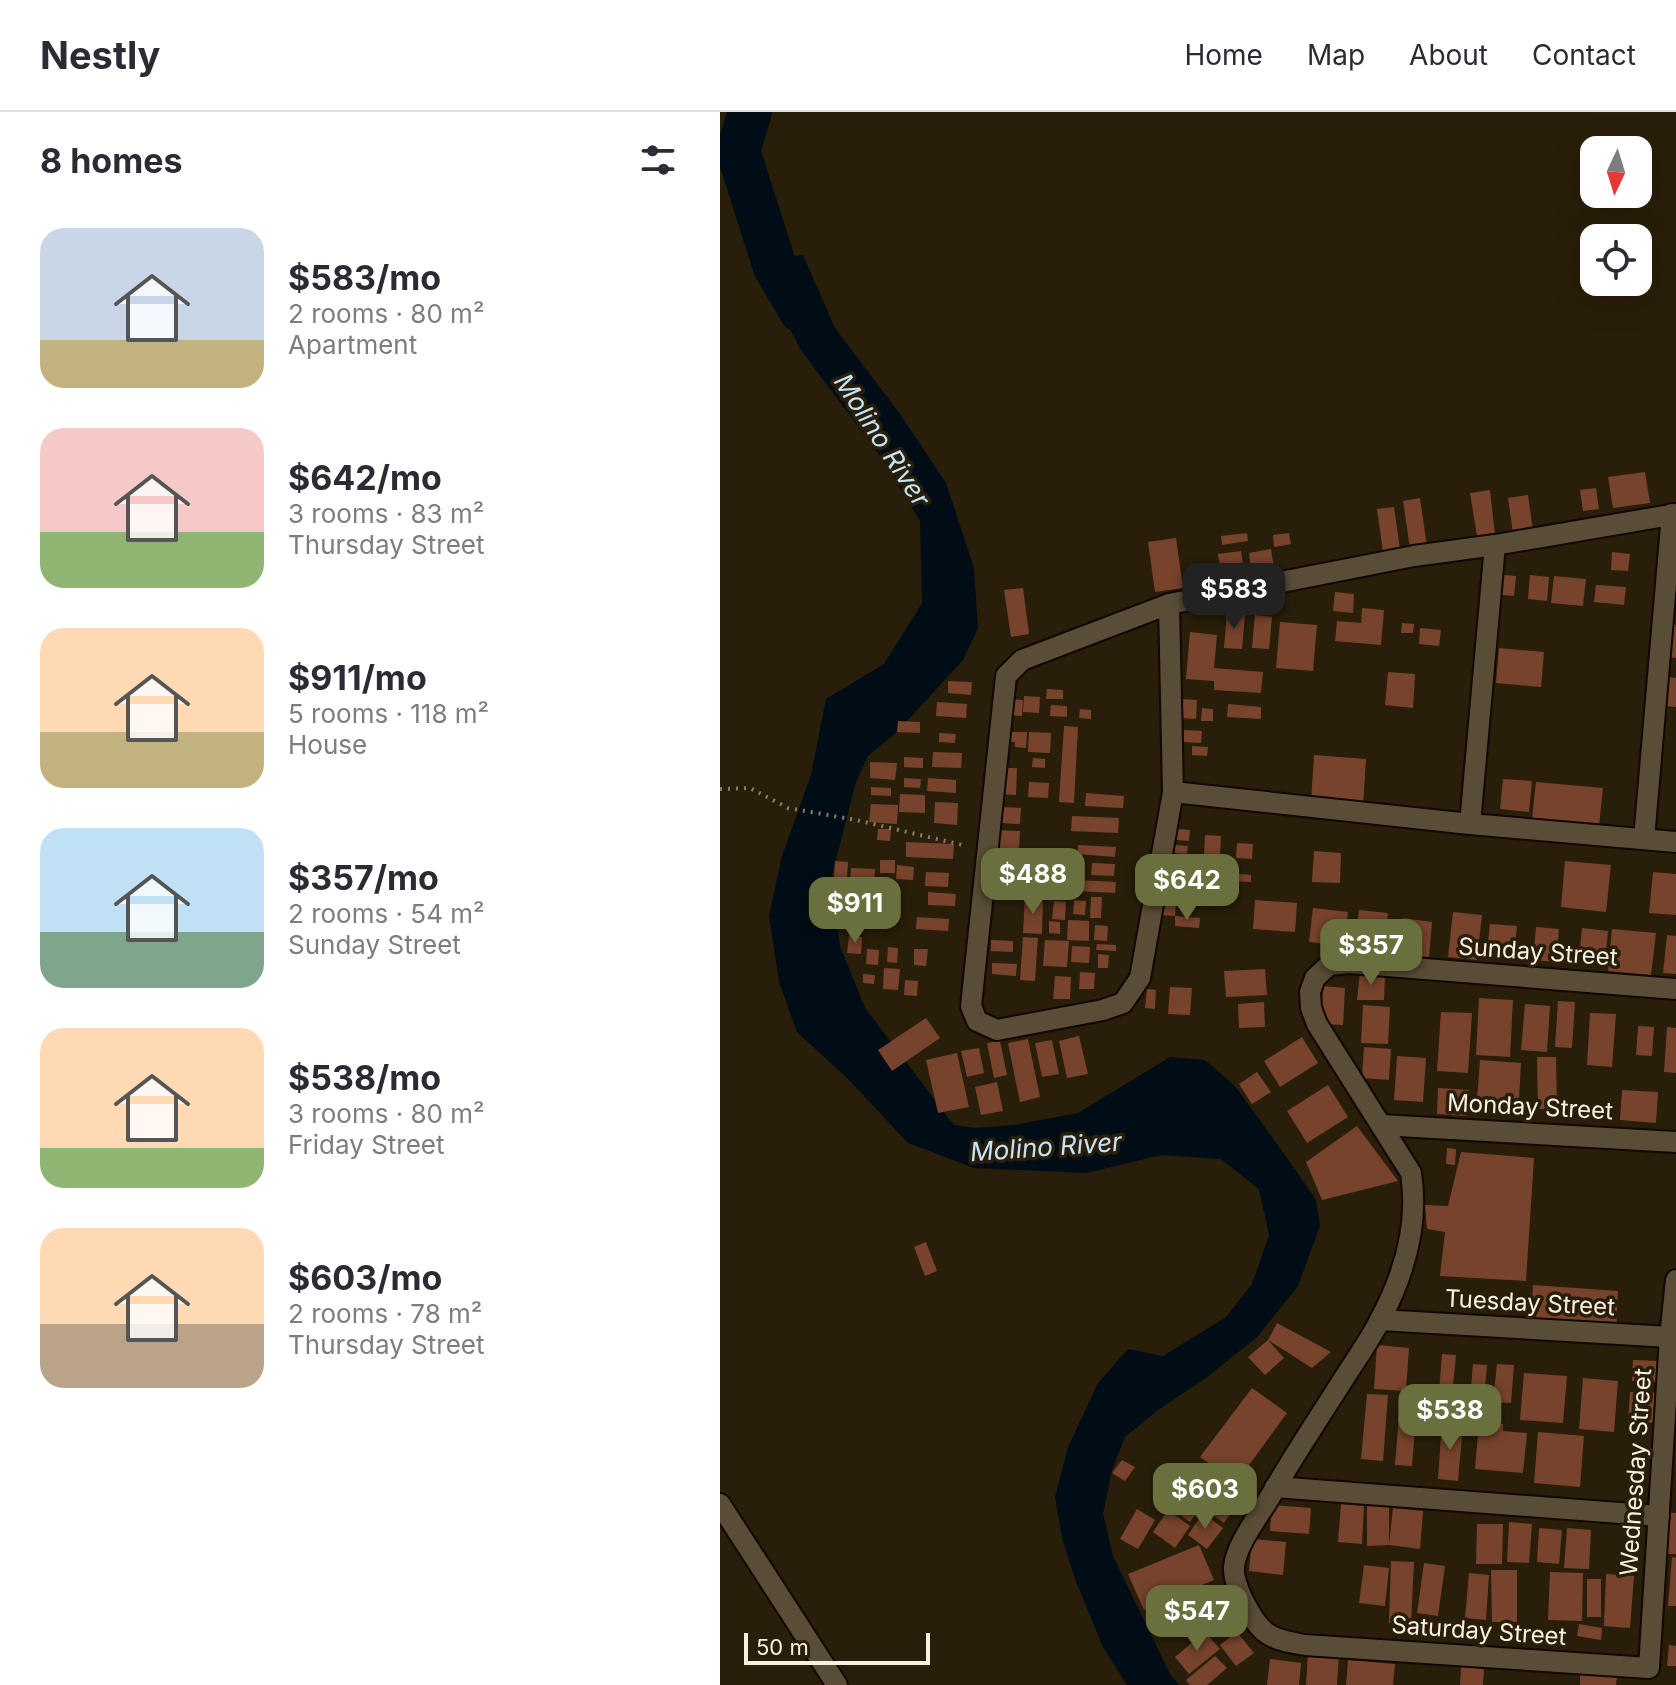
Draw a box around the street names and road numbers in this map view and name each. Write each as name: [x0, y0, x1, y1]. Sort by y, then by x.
street label: Sunday Street: [1457, 931, 1619, 972]
street label: Monday Street: [1446, 1088, 1614, 1125]
street label: Tuesday Street: [1444, 1284, 1616, 1321]
street label: Wednesday Street: [1614, 1367, 1657, 1577]
street label: Saturday Street: [1391, 1610, 1568, 1651]

